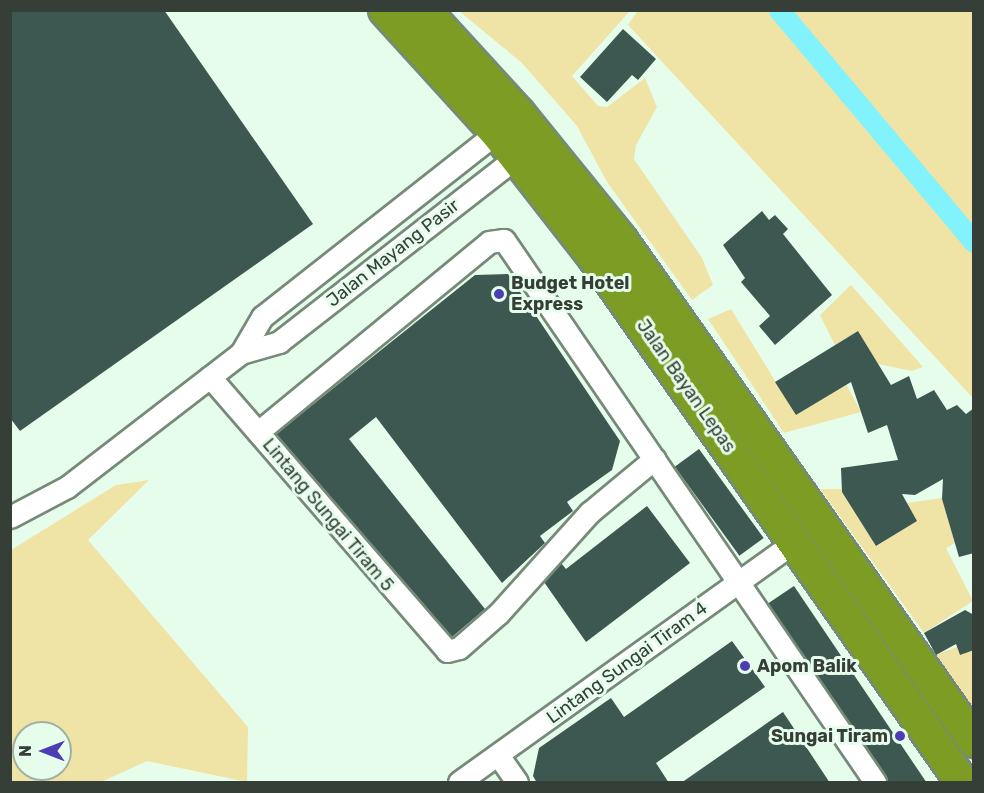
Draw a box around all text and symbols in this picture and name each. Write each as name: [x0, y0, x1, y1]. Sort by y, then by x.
street label: Jalan Mayang Pasir: [322, 195, 464, 311]
place label: Budget Hotel Express: [511, 273, 629, 316]
marker: Budget Hotel Express: [492, 287, 506, 301]
street label: Jalan Bayan Lepas: [632, 315, 740, 457]
street label: Lintang Sungai Tiram 5: [258, 434, 398, 596]
street label: Lintang Sungai Tiram 4: [542, 597, 712, 729]
place label: Apom Balik: [757, 655, 857, 677]
marker: Apom Balik: [738, 659, 752, 673]
north arrow: [12, 721, 72, 781]
place label: Sungai Tiram: [770, 725, 888, 747]
marker: Sungai Tiram: [893, 729, 907, 743]
text: N: [16, 745, 35, 757]

